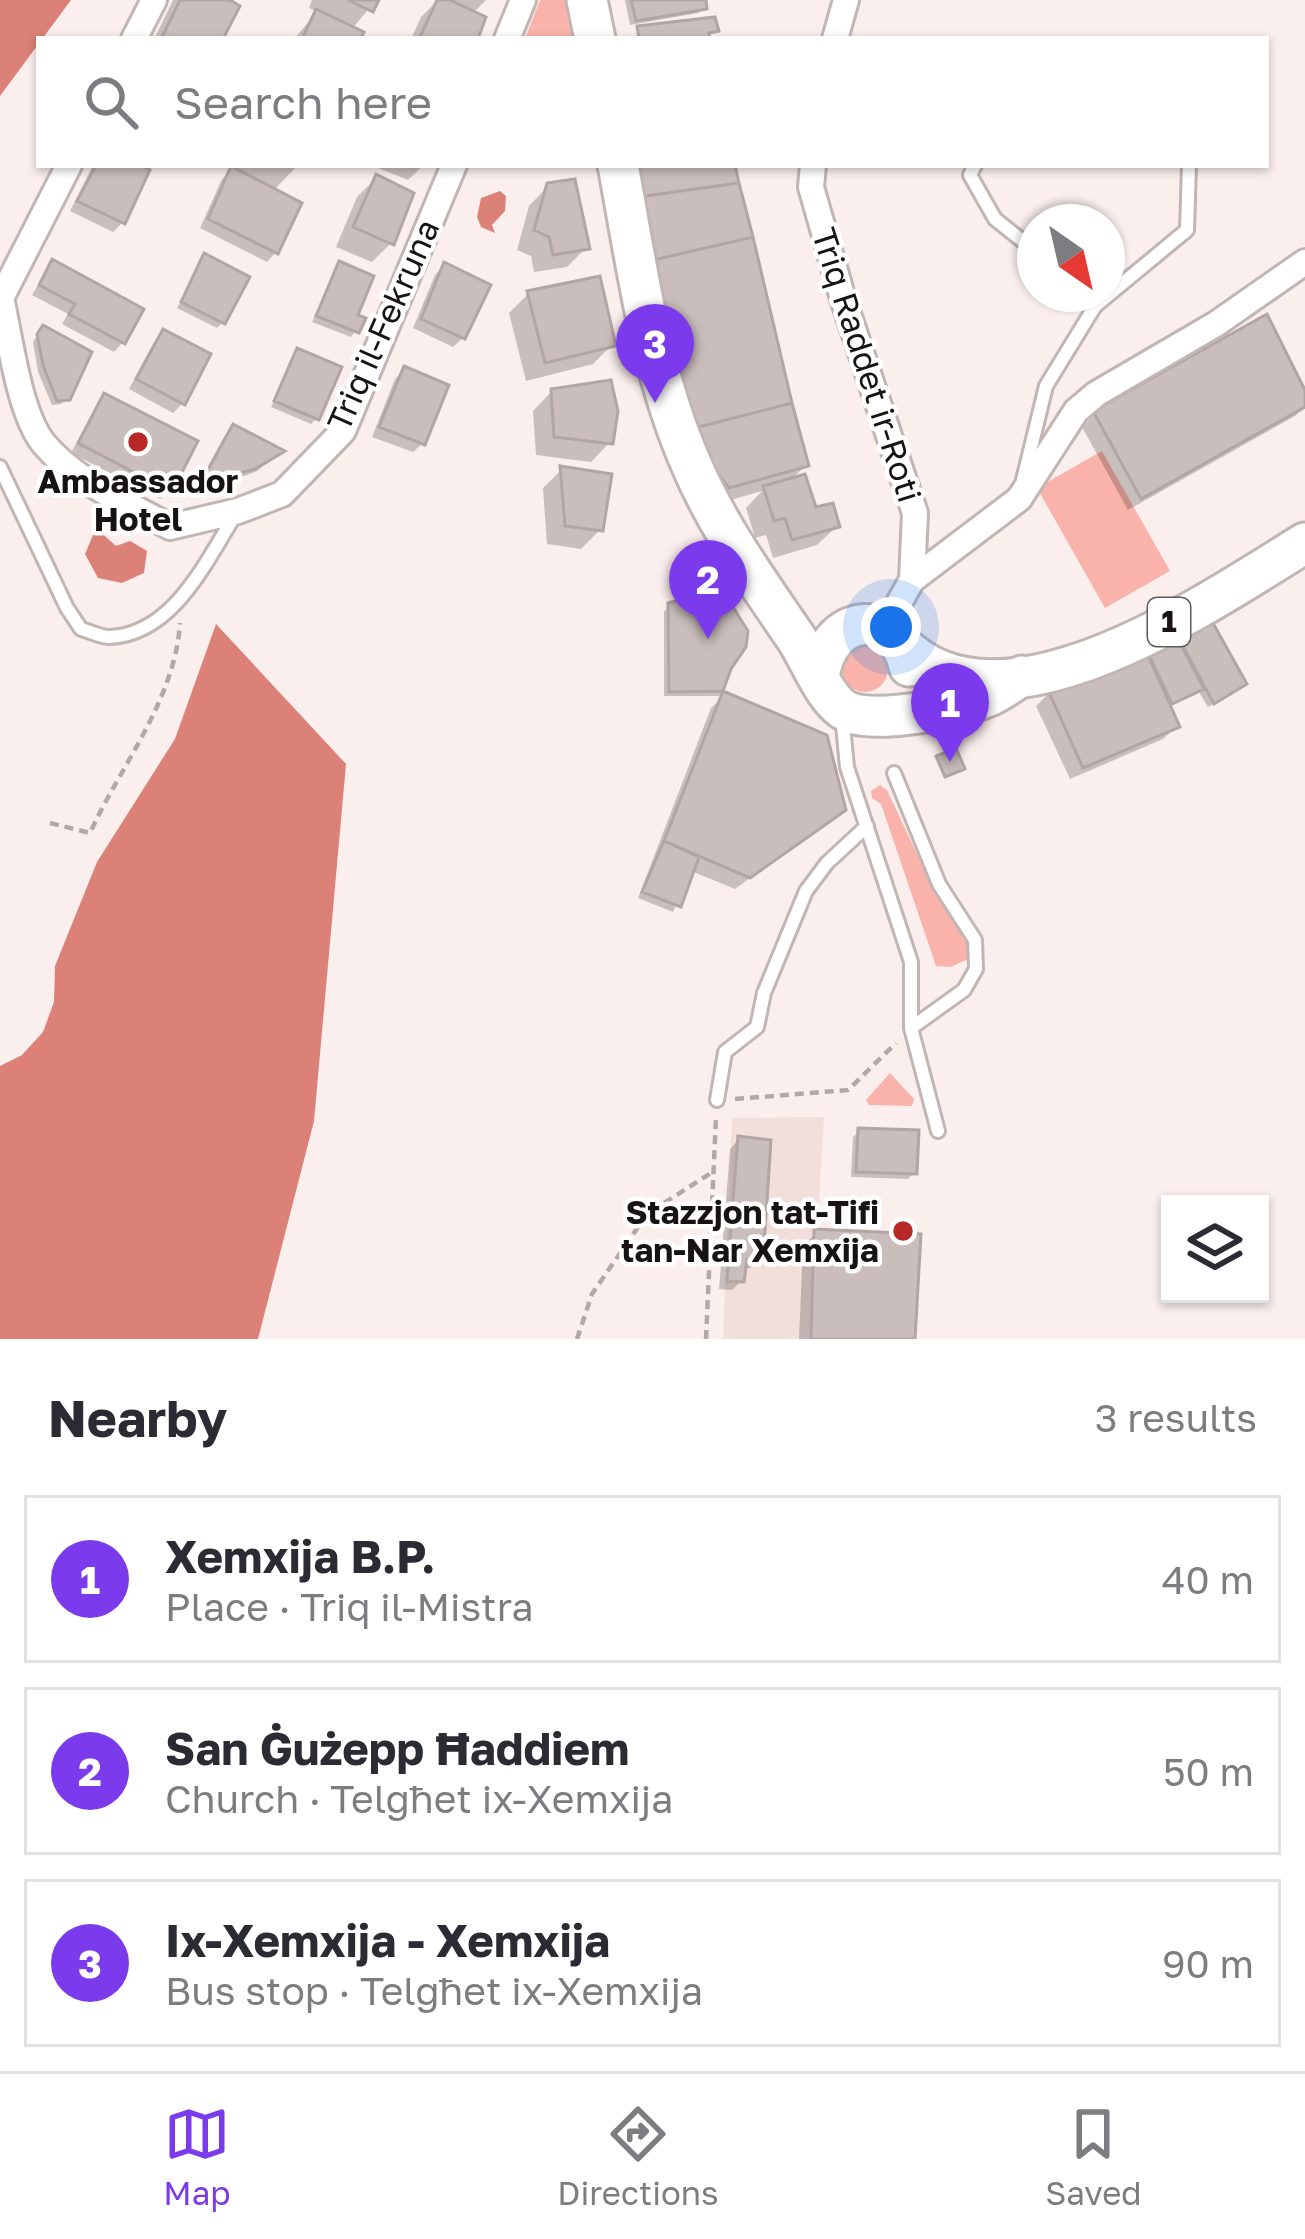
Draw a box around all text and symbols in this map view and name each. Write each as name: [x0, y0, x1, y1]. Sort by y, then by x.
search box: [36, 36, 1269, 168]
icon: search: [78, 69, 144, 135]
text: Search here: [174, 75, 432, 129]
north arrow: [1017, 204, 1125, 312]
street label: Triq il-Fekruna: [319, 213, 447, 437]
street label: Triq Raddet ir-Roti: [805, 223, 930, 507]
pin: 3: [616, 304, 694, 403]
marker: Ambassador Hotel: [125, 429, 151, 455]
place label: Ambassador Hotel: [38, 461, 239, 538]
pin: 2: [669, 540, 747, 639]
your location: [861, 597, 921, 657]
road number: 1: [1148, 598, 1190, 646]
pin: 1: [911, 663, 989, 762]
place label: Stazzjon tat-Tifi tan-Nar Xemxija: [621, 1192, 879, 1269]
map controls: [1161, 1195, 1269, 1303]
button: layers: [1161, 1195, 1269, 1303]
marker: Stazzjon tat-Tifi tan-Nar Xemxija: [890, 1218, 916, 1244]
text: Nearby: [48, 1387, 227, 1448]
text: 3 results: [1095, 1394, 1257, 1441]
text: Xemxija B.P.: [165, 1529, 435, 1583]
text: 1: [80, 1556, 100, 1603]
text: 40 m: [1162, 1556, 1254, 1603]
text: Place · Triq il-Mistra: [165, 1583, 534, 1630]
text: San Ġużepp Ħaddiem: [165, 1721, 629, 1775]
text: 2: [78, 1748, 102, 1795]
text: 50 m: [1163, 1748, 1254, 1795]
text: Church · Telgħet ix-Xemxija: [165, 1775, 673, 1822]
text: Ix-Xemxija - Xemxija: [165, 1913, 610, 1967]
text: 3: [78, 1940, 102, 1987]
text: 90 m: [1162, 1940, 1254, 1987]
text: Bus stop · Telgħet ix-Xemxija: [165, 1967, 703, 2014]
tab: Map: [163, 2101, 231, 2212]
tab: Directions: [557, 2101, 719, 2212]
tab: Saved: [1045, 2101, 1142, 2212]

